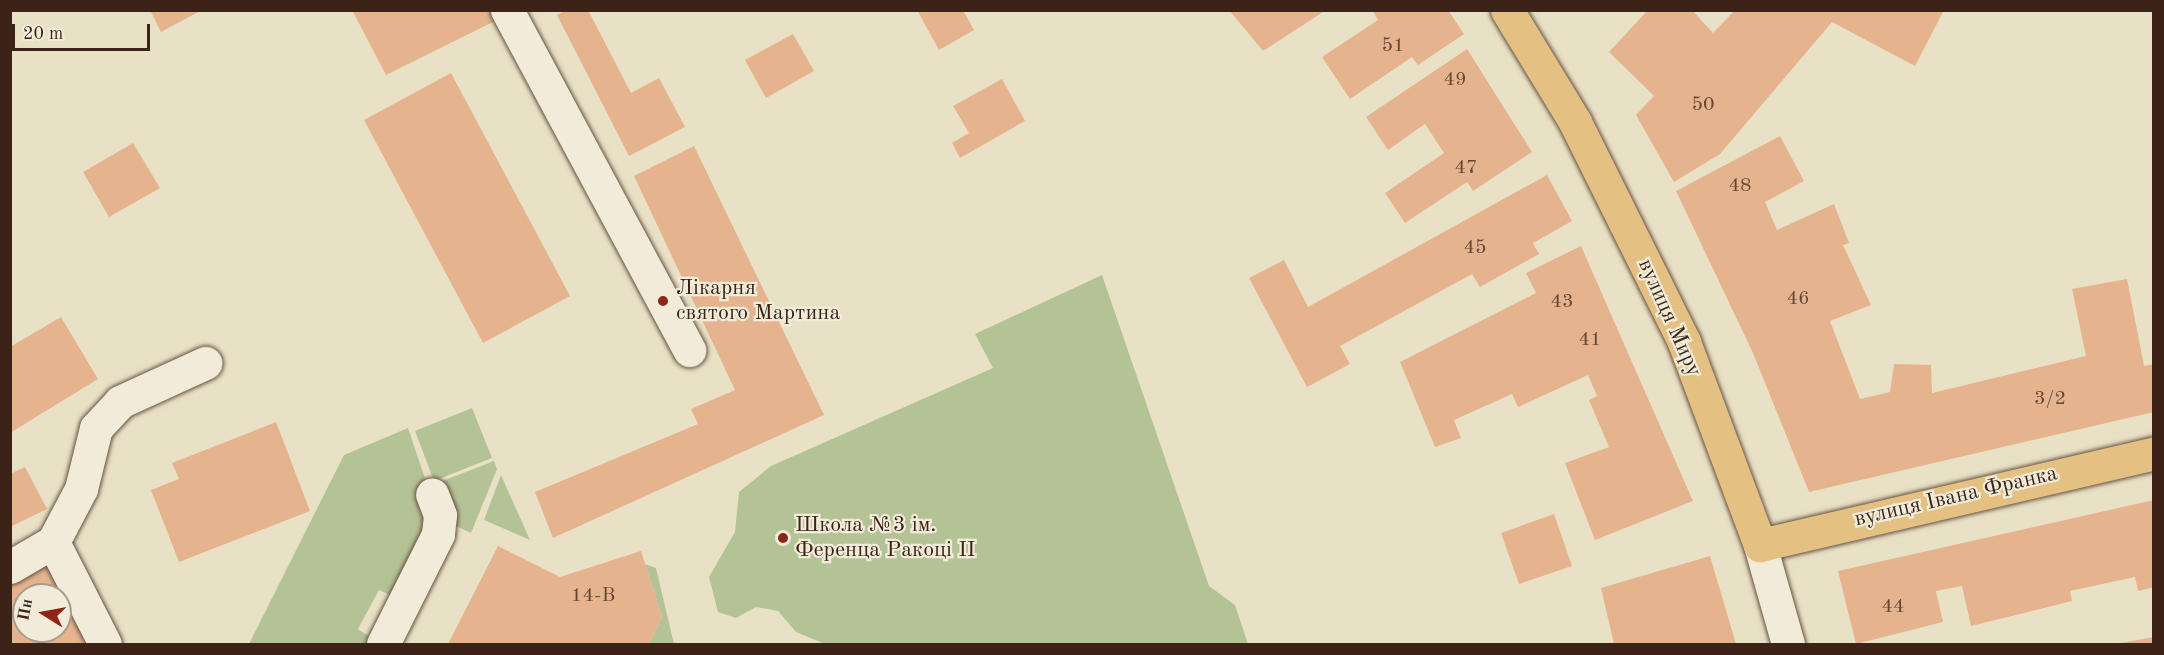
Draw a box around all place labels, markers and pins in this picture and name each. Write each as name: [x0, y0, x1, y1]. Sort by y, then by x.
place label: Лікарня святого Мартина: [676, 275, 840, 326]
marker: Лікарня святого Мартина: [654, 292, 672, 310]
place label: Школа №3 ім. Ференца Ракоці II: [795, 512, 976, 564]
marker: Школа №3 ім. Ференца Ракоці II: [776, 531, 790, 545]

